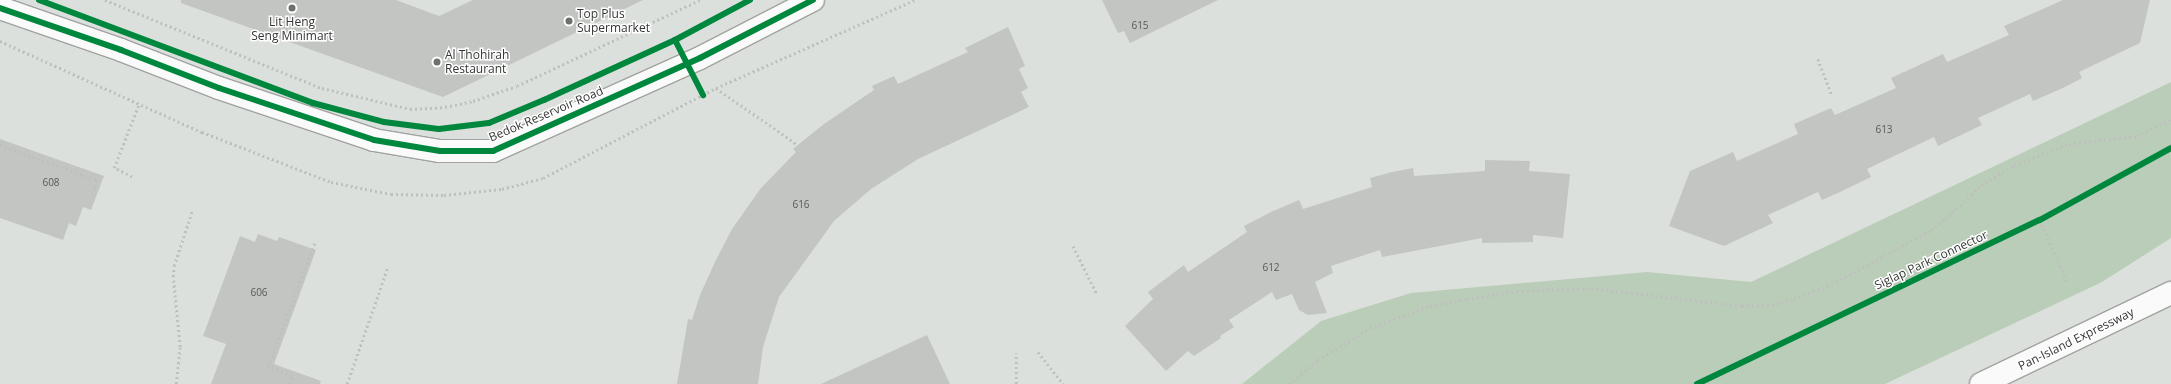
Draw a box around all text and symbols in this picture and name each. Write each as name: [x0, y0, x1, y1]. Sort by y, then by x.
marker: Lit Heng Seng Minimart: [287, 3, 297, 13]
place label: Top Plus Supermarket: [577, 7, 650, 35]
place label: Lit Heng Seng Minimart: [251, 15, 333, 43]
marker: Top Plus Supermarket: [564, 16, 574, 26]
house number: 615: [1131, 20, 1149, 32]
place label: Al Thohirah Restaurant: [445, 48, 509, 76]
marker: Al Thohirah Restaurant: [432, 57, 442, 67]
street label: Bedok Reservoir Road: [487, 83, 605, 145]
house number: 613: [1875, 124, 1893, 136]
house number: 608: [42, 177, 60, 189]
house number: 616: [792, 199, 810, 211]
street label: Siglap Park Connector: [1872, 228, 1990, 292]
house number: 612: [1262, 262, 1280, 274]
house number: 606: [250, 287, 268, 299]
street label: Pan-Island Expressway: [2016, 305, 2136, 373]

